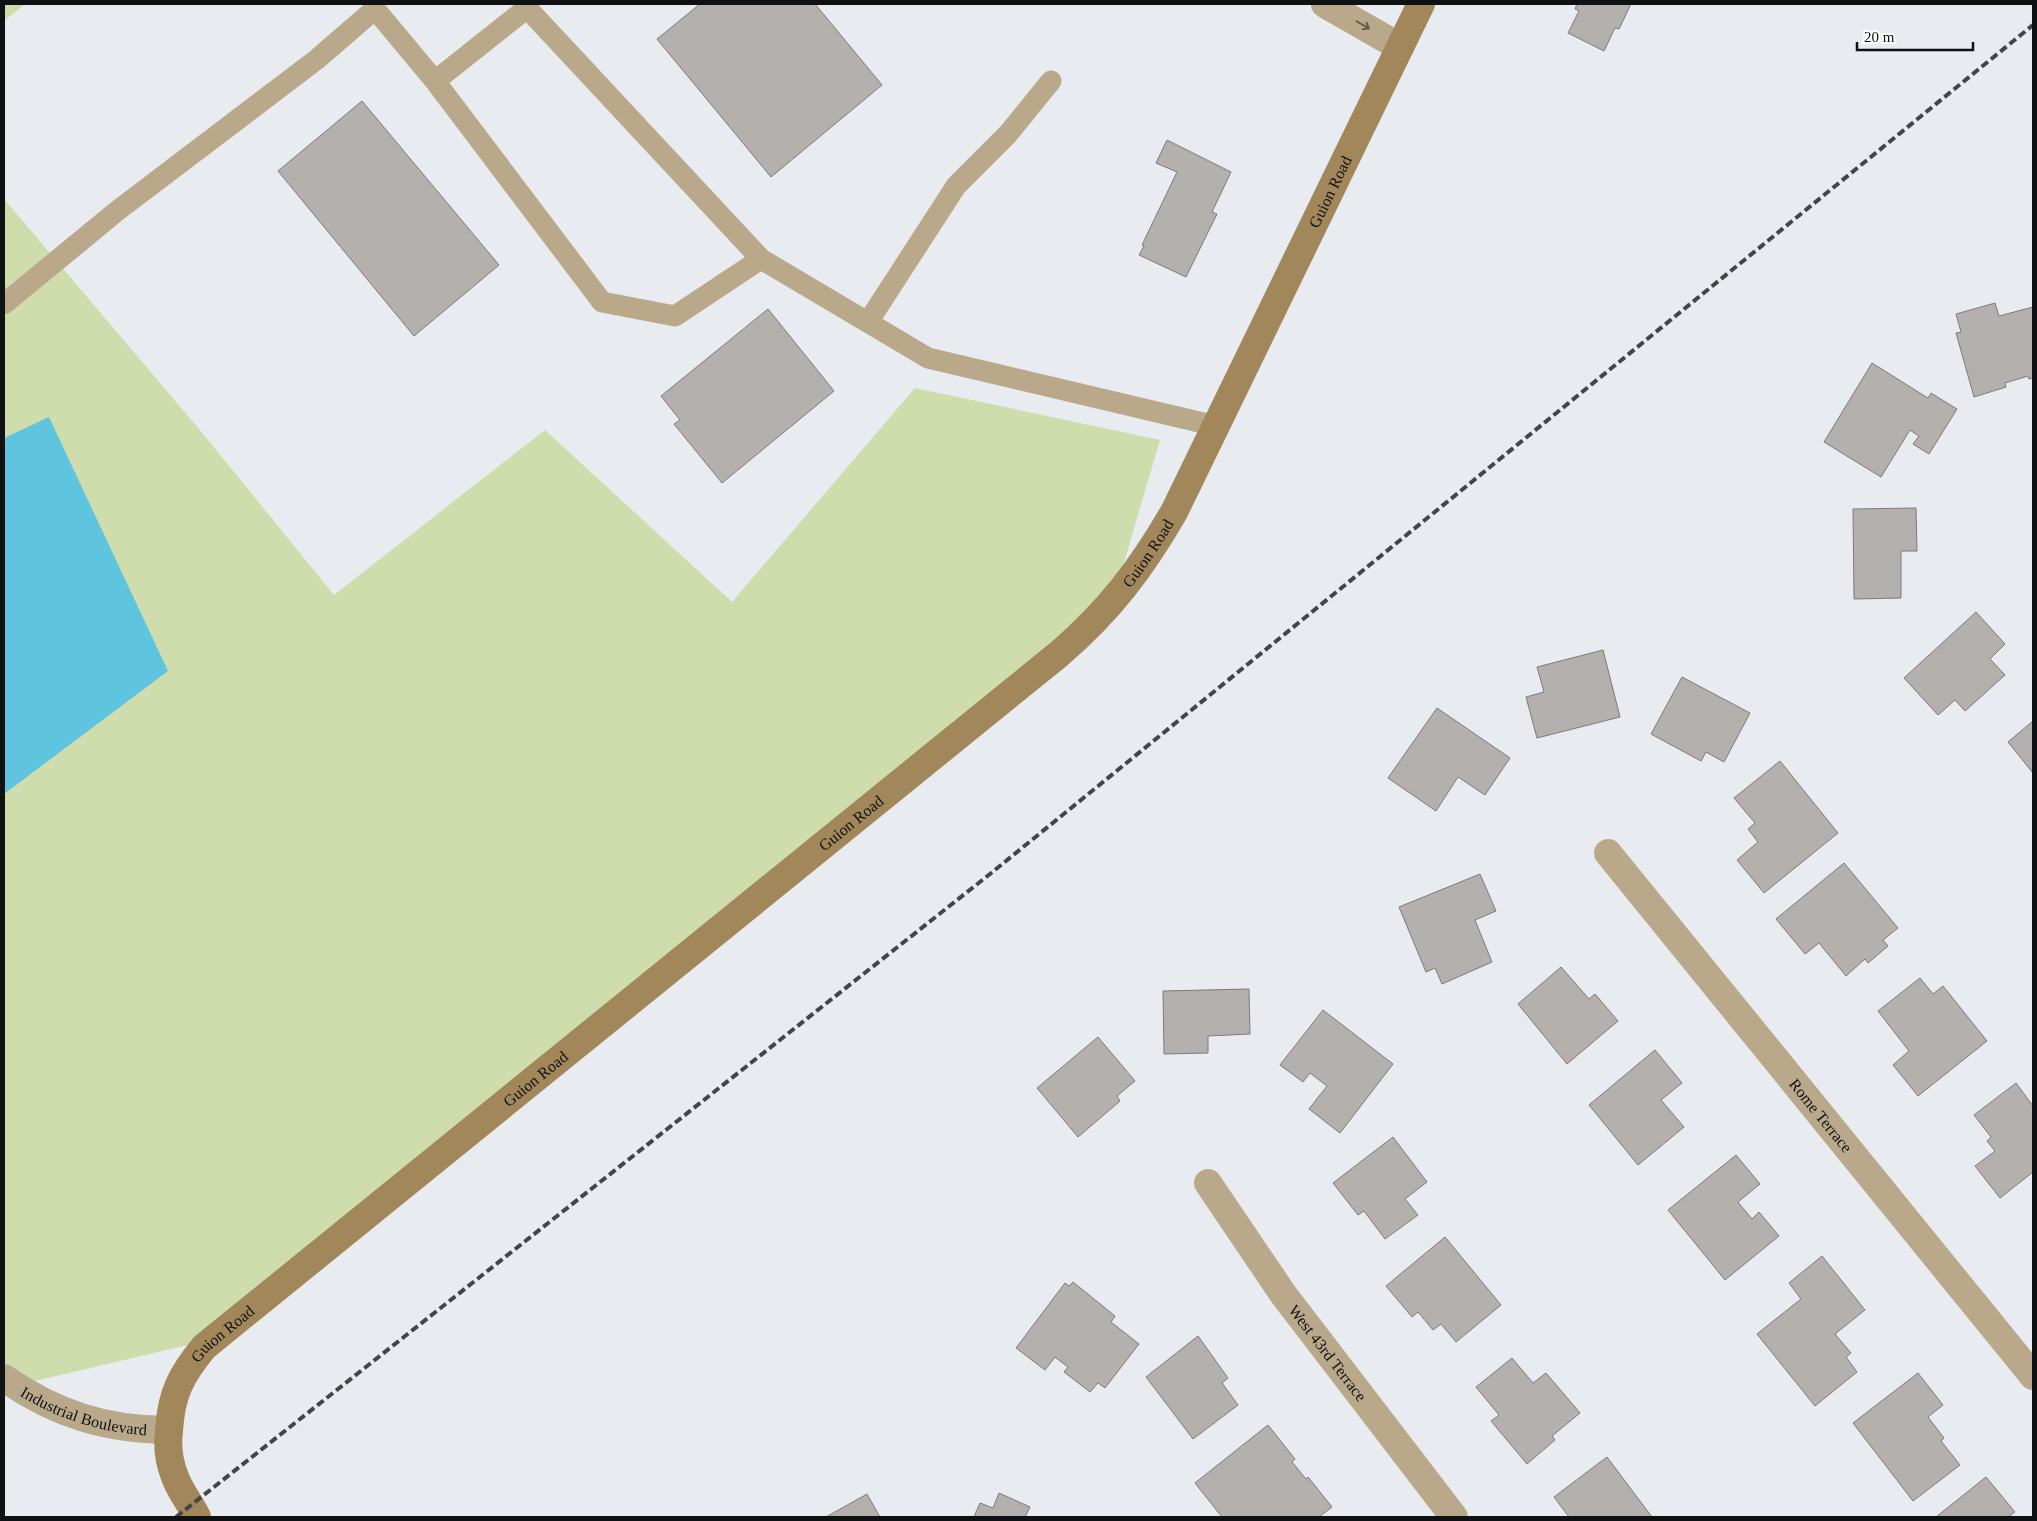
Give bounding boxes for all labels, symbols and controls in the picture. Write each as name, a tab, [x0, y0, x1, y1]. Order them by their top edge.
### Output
scale bar	[1857, 20, 1973, 52]
one-way arrow	[1355, 21, 1369, 31]
text: 20 m	[1864, 29, 1895, 45]
street label: Guion Road	[1306, 153, 1355, 231]
street label: Guion Road	[1119, 517, 1177, 590]
street label: Guion Road	[815, 792, 887, 854]
street label: Guion Road	[500, 1048, 571, 1110]
street label: Rome Terrace	[1786, 1075, 1856, 1156]
street label: Guion Road	[187, 1302, 257, 1365]
street label: West 43rd Terrace	[1285, 1302, 1370, 1404]
street label: Industrial Boulevard	[18, 1383, 148, 1438]

